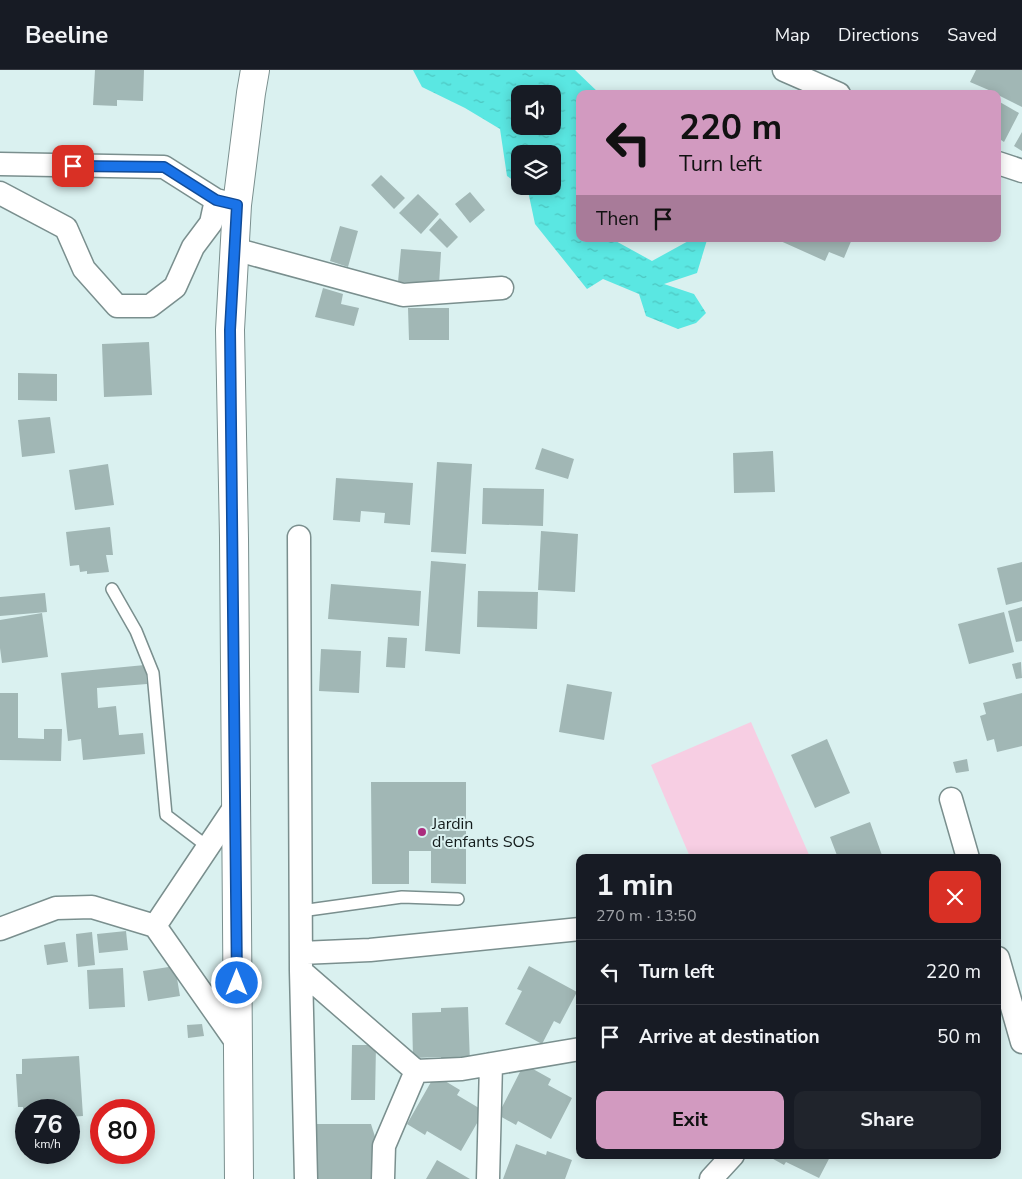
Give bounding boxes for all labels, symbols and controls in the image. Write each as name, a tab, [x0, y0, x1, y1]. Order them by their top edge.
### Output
text: Beeline	[25, 19, 108, 51]
text: Map	[775, 23, 810, 47]
text: Directions	[838, 23, 919, 47]
text: Saved	[947, 23, 997, 47]
map controls	[511, 85, 561, 195]
button: sound	[511, 85, 561, 135]
text: 220 m	[679, 104, 782, 151]
icon: left	[596, 110, 661, 175]
pin	[52, 145, 94, 187]
button: layers	[511, 145, 561, 195]
text: Turn left	[679, 149, 762, 179]
icon: arrive	[59, 152, 87, 180]
icon: arrive	[649, 205, 677, 233]
text: Then	[596, 206, 639, 232]
place label: Jardin d'enfants SOS	[431, 813, 535, 853]
marker: Jardin d'enfants SOS	[416, 826, 428, 838]
text: 1 min	[596, 865, 674, 906]
button: close	[929, 871, 981, 923]
text: 270 m · 13:50	[596, 905, 697, 927]
position arrow	[210, 956, 262, 1008]
icon: left	[596, 958, 624, 986]
text: Turn left	[639, 959, 714, 985]
text: 220 m	[926, 959, 981, 985]
icon: arrive	[596, 1023, 624, 1051]
text: Arrive at destination	[639, 1024, 820, 1050]
text: 50 m	[937, 1024, 981, 1050]
button: Exit	[596, 1091, 784, 1149]
button: Share	[794, 1091, 981, 1149]
speed limit sign: 80	[90, 1099, 155, 1164]
text: 76	[32, 1108, 63, 1142]
text: km/h	[34, 1136, 61, 1152]

